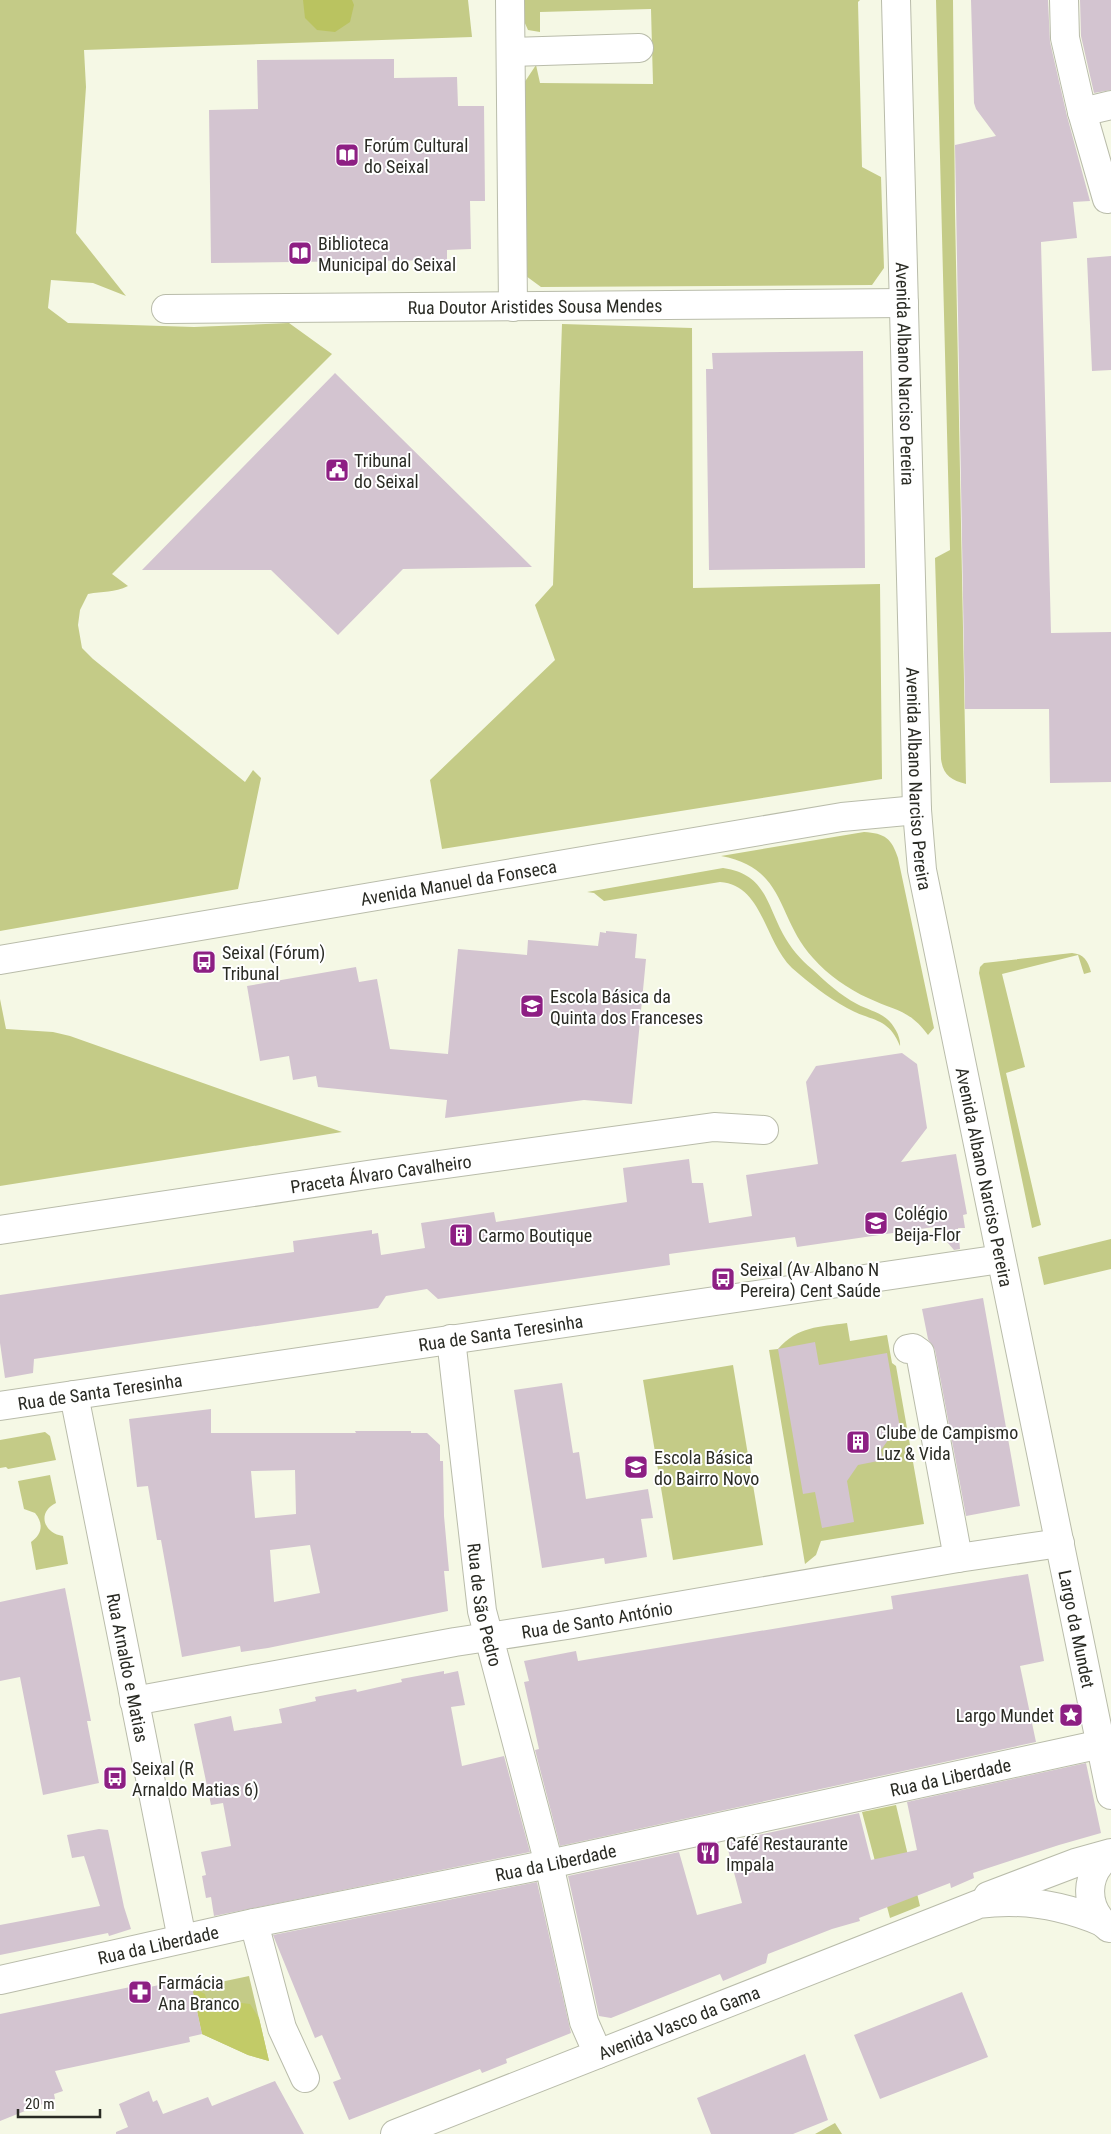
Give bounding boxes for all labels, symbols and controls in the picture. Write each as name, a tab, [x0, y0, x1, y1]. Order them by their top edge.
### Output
place label: Forúm Cultural do Seixal	[364, 135, 468, 177]
library icon: Forúm Cultural do Seixal	[334, 142, 360, 168]
place label: Biblioteca Municipal do Seixal	[318, 233, 456, 275]
library icon: Biblioteca Municipal do Seixal	[287, 240, 313, 266]
street label: Avenida Albano Narciso Pereira	[892, 262, 919, 486]
street label: Rua Doutor Aristides Sousa Mendes	[408, 294, 662, 318]
place label: Tribunal do Seixal	[354, 450, 419, 492]
public building icon: Tribunal do Seixal	[324, 457, 350, 483]
street label: Avenida Albano Narciso Pereira	[903, 667, 936, 892]
street label: Avenida Manuel da Fonseca	[359, 855, 558, 909]
place label: Seixal (Fórum) Tribunal	[222, 942, 325, 984]
bus stop icon: Seixal (Fórum) Tribunal	[191, 949, 217, 975]
place label: Escola Básica da Quinta dos Franceses	[550, 986, 703, 1028]
school or university icon: Escola Básica da Quinta dos Franceses	[519, 993, 545, 1019]
street label: Avenida Albano Narciso Pereira	[952, 1066, 1017, 1289]
street label: Praceta Álvaro Cavalheiro	[289, 1150, 473, 1197]
place label: Colégio Beija-Flor	[894, 1203, 961, 1245]
school or university icon: Colégio Beija-Flor	[863, 1210, 889, 1236]
building icon: Carmo Boutique	[448, 1222, 474, 1248]
place label: Carmo Boutique	[478, 1225, 592, 1246]
place label: Seixal (Av Albano N Pereira) Cent Saúde	[740, 1259, 881, 1302]
bus stop icon: Seixal (Av Albano N Pereira) Cent Saúde	[710, 1266, 736, 1292]
street label: Rua de Santa Teresinha	[417, 1310, 584, 1355]
street label: Rua de Santa Teresinha	[16, 1369, 184, 1414]
place label: Clube de Campismo Luz & Vida	[876, 1422, 1018, 1464]
building icon: Clube de Campismo Luz & Vida	[845, 1429, 871, 1455]
place label: Escola Básica do Bairro Novo	[654, 1447, 759, 1489]
school or university icon: Escola Básica do Bairro Novo	[623, 1454, 649, 1480]
street label: Rua de São Pedro	[464, 1542, 507, 1669]
street label: Largo da Mundet	[1055, 1568, 1099, 1690]
street label: Rua Arnaldo e Matias	[103, 1591, 153, 1744]
street label: Rua de Santo António	[520, 1597, 674, 1642]
place icon: Largo Mundet	[1058, 1702, 1084, 1728]
place label: Largo Mundet	[956, 1705, 1054, 1726]
street label: Rua da Liberdade	[888, 1754, 1013, 1800]
place label: Seixal (R Arnaldo Matias 6)	[132, 1758, 259, 1801]
bus stop icon: Seixal (R Arnaldo Matias 6)	[102, 1765, 128, 1791]
place label: Café Restaurante Impala	[726, 1833, 848, 1875]
street label: Rua da Liberdade	[493, 1839, 618, 1885]
restaurant icon: Café Restaurante Impala	[695, 1840, 721, 1866]
street label: Rua da Liberdade	[96, 1921, 220, 1968]
place label: Farmácia Ana Branco	[158, 1972, 240, 2014]
pharmacy icon: Farmácia Ana Branco	[127, 1979, 153, 2005]
street label: Avenida Vasco da Gama	[595, 1981, 763, 2063]
scale bar	[18, 2086, 100, 2118]
text: 20 m	[25, 2095, 55, 2113]

